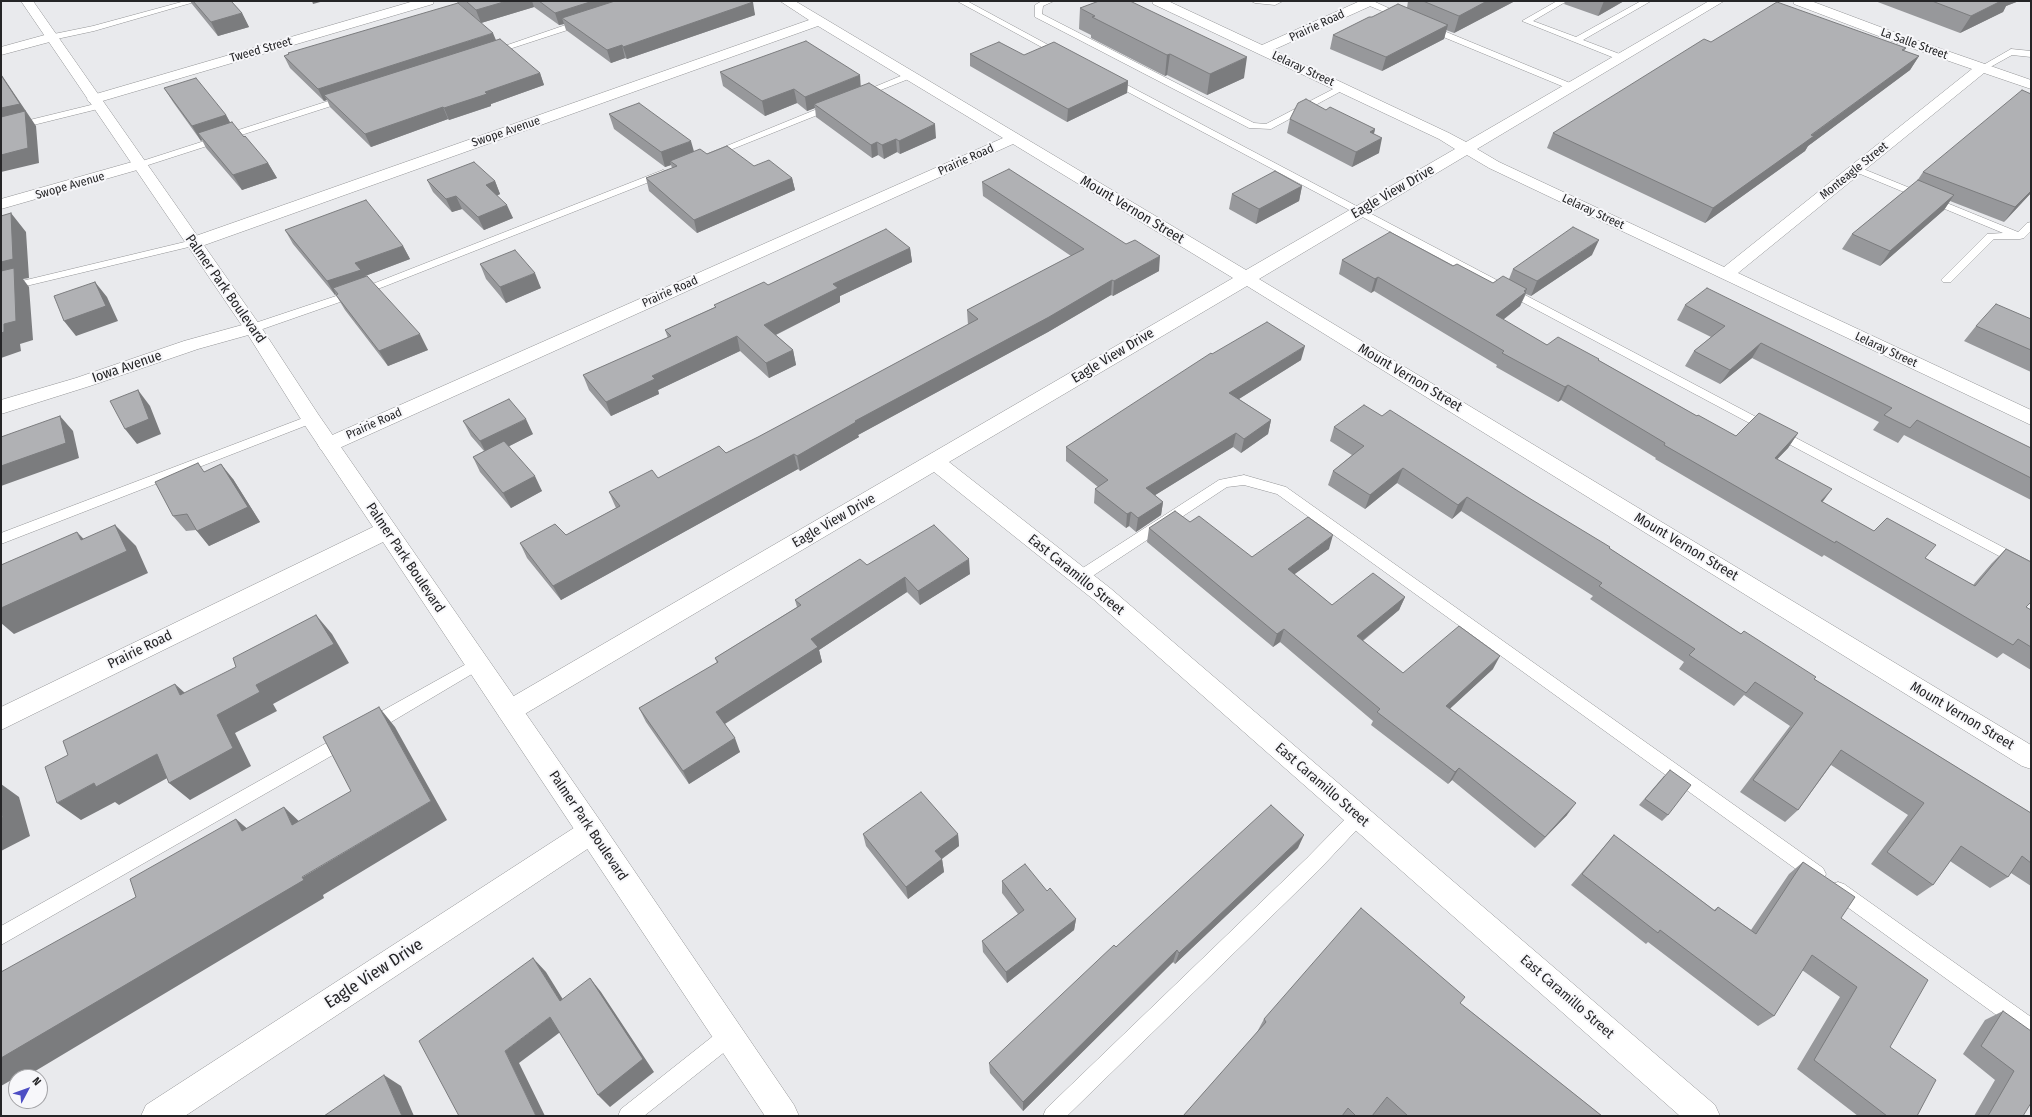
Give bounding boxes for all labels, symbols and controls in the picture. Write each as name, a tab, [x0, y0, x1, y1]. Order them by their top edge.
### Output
street label: Prairie Road	[1287, 7, 1347, 45]
street label: La Salle Street	[1879, 25, 1949, 63]
street label: Tweed Street	[228, 34, 294, 66]
street label: Lelaray Street	[1270, 48, 1336, 90]
street label: Swope Avenue	[470, 114, 542, 150]
street label: Monteagle Street	[1817, 139, 1891, 203]
street label: Prairie Road	[936, 141, 996, 179]
street label: Eagle View Drive	[1348, 161, 1438, 223]
street label: Swope Avenue	[34, 169, 106, 203]
street label: Mount Vernon Street	[1077, 172, 1187, 248]
street label: Lelaray Street	[1560, 191, 1626, 233]
street label: Palmer Park Boulevard	[181, 231, 269, 347]
street label: Prairie Road	[640, 273, 700, 311]
street label: Eagle View Drive	[1069, 325, 1157, 387]
street label: Lelaray Street	[1853, 329, 1919, 371]
street label: Mount Vernon Street	[1355, 340, 1465, 416]
street label: Iowa Avenue	[90, 347, 164, 387]
street label: Prairie Road	[344, 405, 404, 443]
street label: Eagle View Drive	[789, 490, 879, 552]
street label: Palmer Park Boulevard	[362, 500, 448, 616]
street label: Mount Vernon Street	[1631, 509, 1741, 585]
street label: East Caramillo Street	[1025, 531, 1127, 619]
street label: Prairie Road	[105, 627, 175, 673]
street label: Mount Vernon Street	[1907, 678, 2017, 754]
street label: East Caramillo Street	[1272, 740, 1372, 830]
street label: Palmer Park Boulevard	[545, 768, 631, 884]
street label: Eagle View Drive	[321, 935, 427, 1013]
street label: East Caramillo Street	[1517, 952, 1617, 1042]
north arrow	[8, 1069, 48, 1109]
text: N	[30, 1075, 44, 1088]

